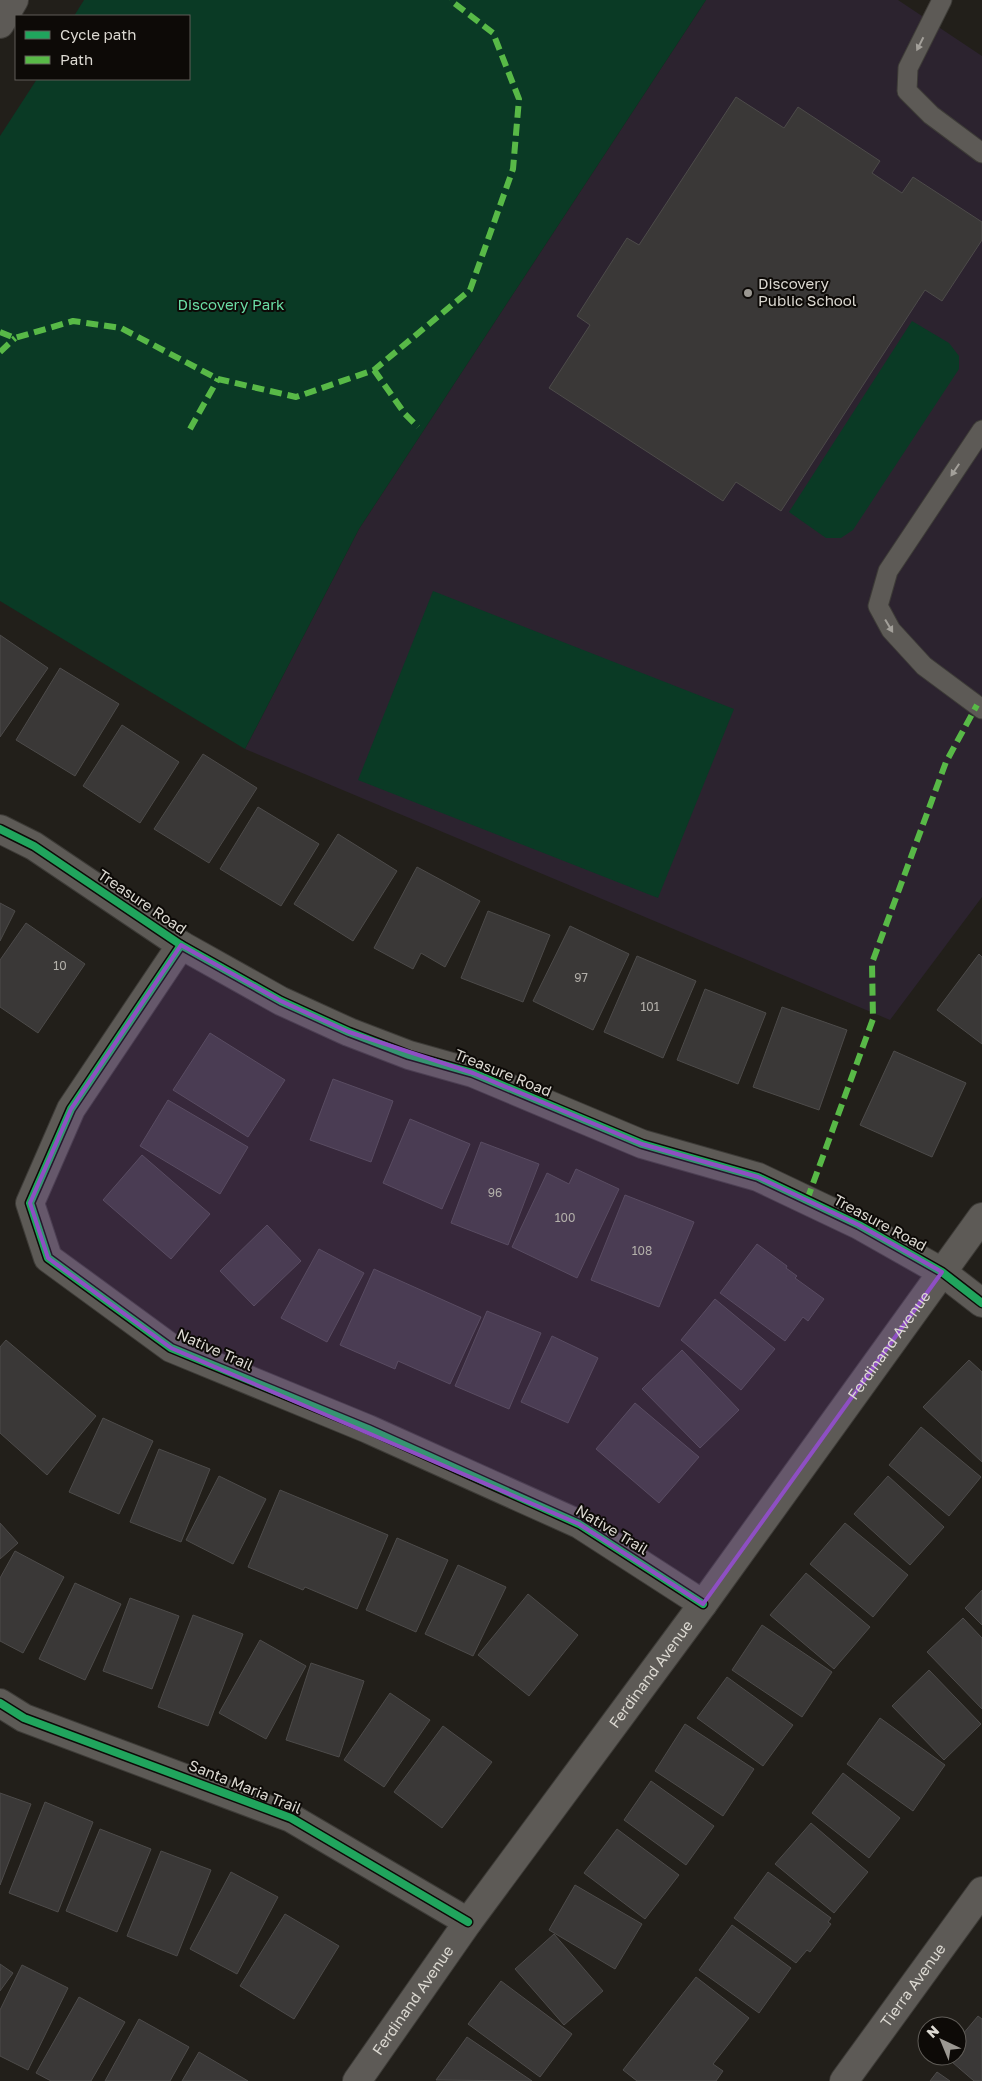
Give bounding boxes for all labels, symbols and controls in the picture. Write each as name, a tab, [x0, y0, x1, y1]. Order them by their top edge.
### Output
legend	[15, 15, 190, 80]
text: Cycle path	[60, 25, 136, 43]
one-way arrow	[916, 36, 924, 51]
text: Path	[60, 50, 93, 68]
place label: Discovery Public School	[758, 274, 857, 309]
marker: Discovery Public School	[742, 287, 754, 299]
park label: Discovery Park	[177, 295, 285, 313]
one-way arrow	[950, 463, 960, 477]
one-way arrow	[885, 619, 894, 632]
street label: Treasure Road	[95, 865, 190, 937]
house number: 10	[53, 958, 67, 973]
house number: 97	[574, 970, 588, 985]
house number: 101	[640, 999, 660, 1014]
street label: Treasure Road	[452, 1044, 554, 1100]
house number: 96	[488, 1185, 502, 1200]
street label: Treasure Road	[831, 1190, 930, 1254]
house number: 100	[555, 1210, 575, 1225]
house number: 108	[632, 1243, 652, 1258]
street label: Ferdinand Avenue	[843, 1287, 934, 1403]
street label: Native Trail	[175, 1324, 256, 1374]
street label: Native Trail	[573, 1501, 652, 1558]
street label: Ferdinand Avenue	[605, 1616, 696, 1731]
street label: Santa Maria Trail	[186, 1755, 304, 1817]
street label: Tierra Avenue	[876, 1939, 949, 2030]
street label: Ferdinand Avenue	[368, 1942, 457, 2058]
north arrow	[917, 2016, 967, 2066]
text: N	[923, 2021, 942, 2041]

